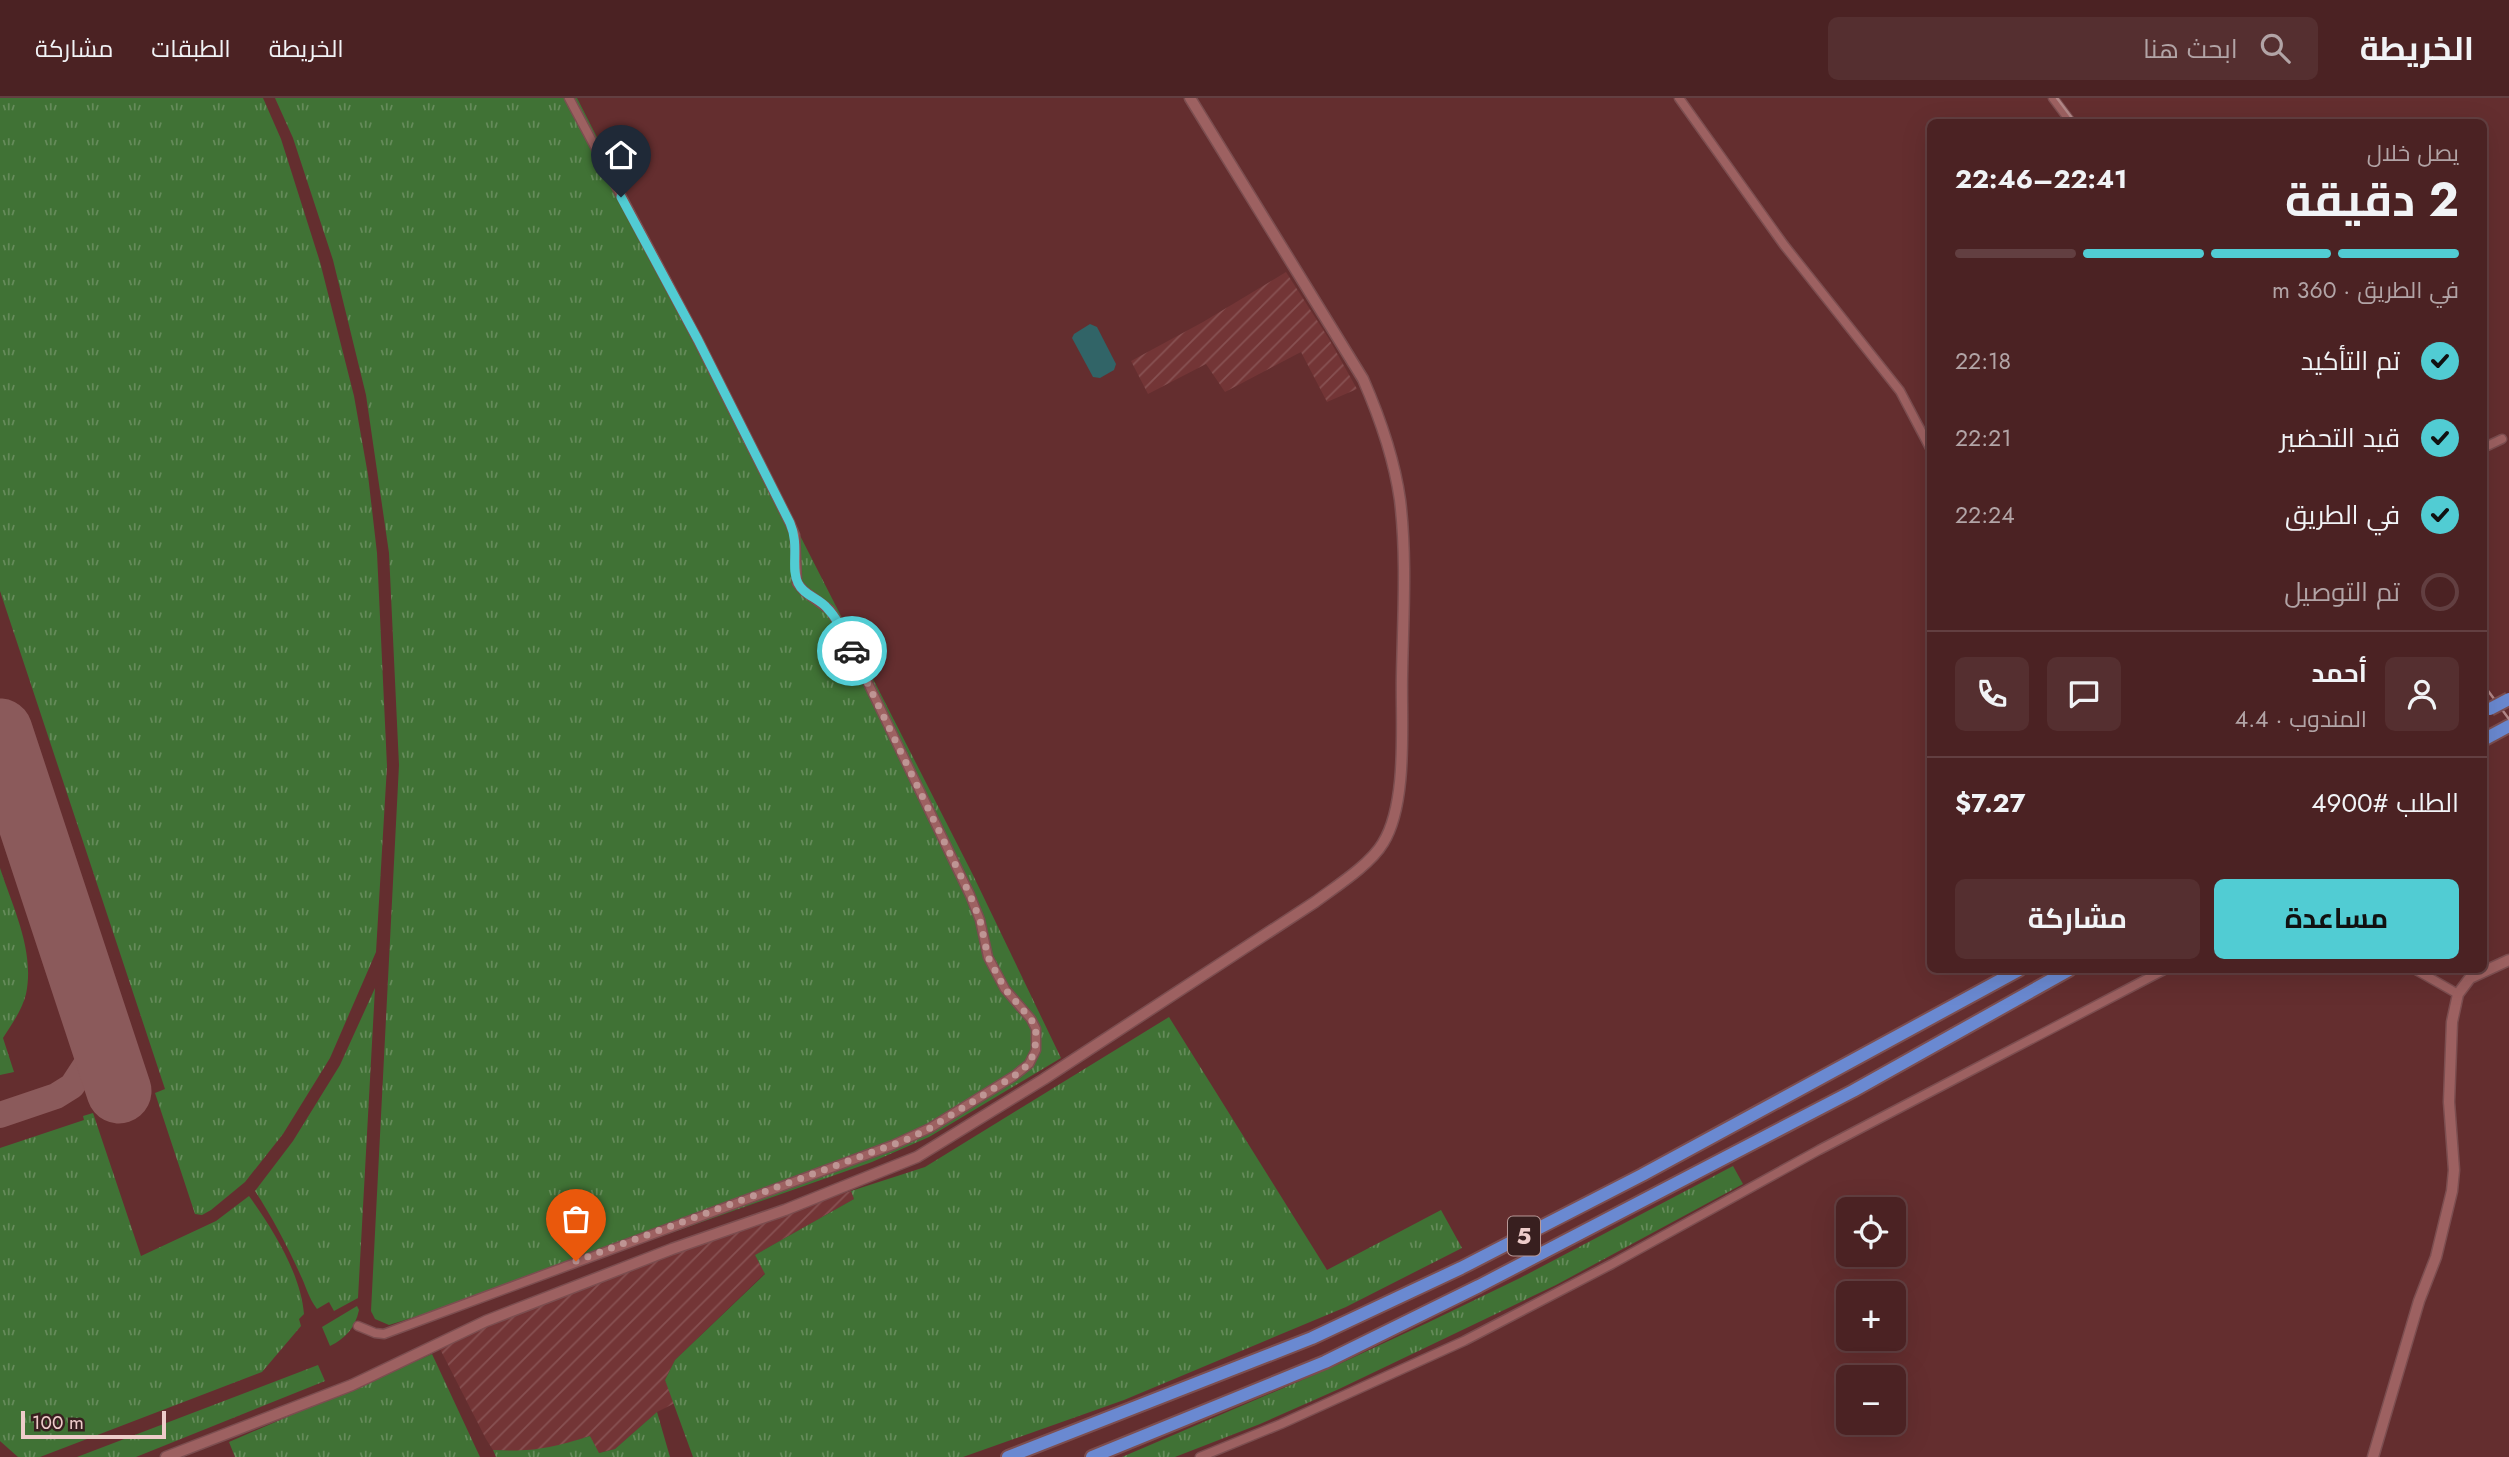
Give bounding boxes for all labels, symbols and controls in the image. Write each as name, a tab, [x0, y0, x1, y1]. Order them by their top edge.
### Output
search box	[1828, 17, 2318, 80]
text: الخريطة	[2360, 25, 2474, 72]
icon: search	[2256, 29, 2294, 67]
text: ابحث هنا	[2143, 30, 2238, 68]
text: مشاركة	[35, 31, 113, 66]
text: الطبقات	[151, 31, 231, 66]
text: الخريطة	[269, 31, 344, 66]
pin	[591, 125, 651, 197]
icon: home	[602, 136, 640, 174]
text: يصل خلال	[2367, 136, 2459, 170]
text: 22:41–22:46	[1955, 160, 2127, 198]
text: 2 دقيقة	[2285, 167, 2459, 233]
text: في الطريق · 360 m	[2272, 273, 2459, 307]
text: تم التأكيد	[2301, 342, 2400, 380]
icon: check	[2421, 342, 2459, 380]
text: 22:18	[1955, 344, 2011, 378]
text: قيد التحضير	[2280, 419, 2400, 457]
icon: check	[2421, 419, 2459, 457]
text: 22:21	[1955, 421, 2012, 455]
text: في الطريق	[2285, 496, 2400, 534]
icon: check	[2421, 496, 2459, 534]
text: 22:24	[1955, 498, 2015, 532]
text: تم التوصيل	[2284, 573, 2400, 611]
courier	[817, 616, 887, 686]
icon: car	[833, 632, 871, 670]
text: أحمد	[2311, 654, 2367, 692]
button: phone	[1955, 657, 2029, 731]
button: chat	[2047, 657, 2121, 731]
button: person	[2385, 657, 2459, 731]
text: المندوب · 4.4	[2235, 702, 2367, 736]
text: $7.27	[1955, 784, 2025, 822]
text: الطلب #4900	[2311, 784, 2459, 822]
button: مشاركة	[1955, 879, 2200, 959]
button: مساعدة	[2214, 879, 2459, 959]
pin	[546, 1189, 606, 1261]
map controls	[1836, 1197, 1906, 1435]
button: locate	[1836, 1197, 1906, 1267]
icon: bag	[557, 1200, 595, 1238]
road number: 5	[1508, 1217, 1540, 1256]
button: +	[1836, 1281, 1906, 1351]
button: −	[1836, 1365, 1906, 1435]
scale bar	[21, 1408, 166, 1440]
text: 100 m	[32, 1409, 84, 1436]

